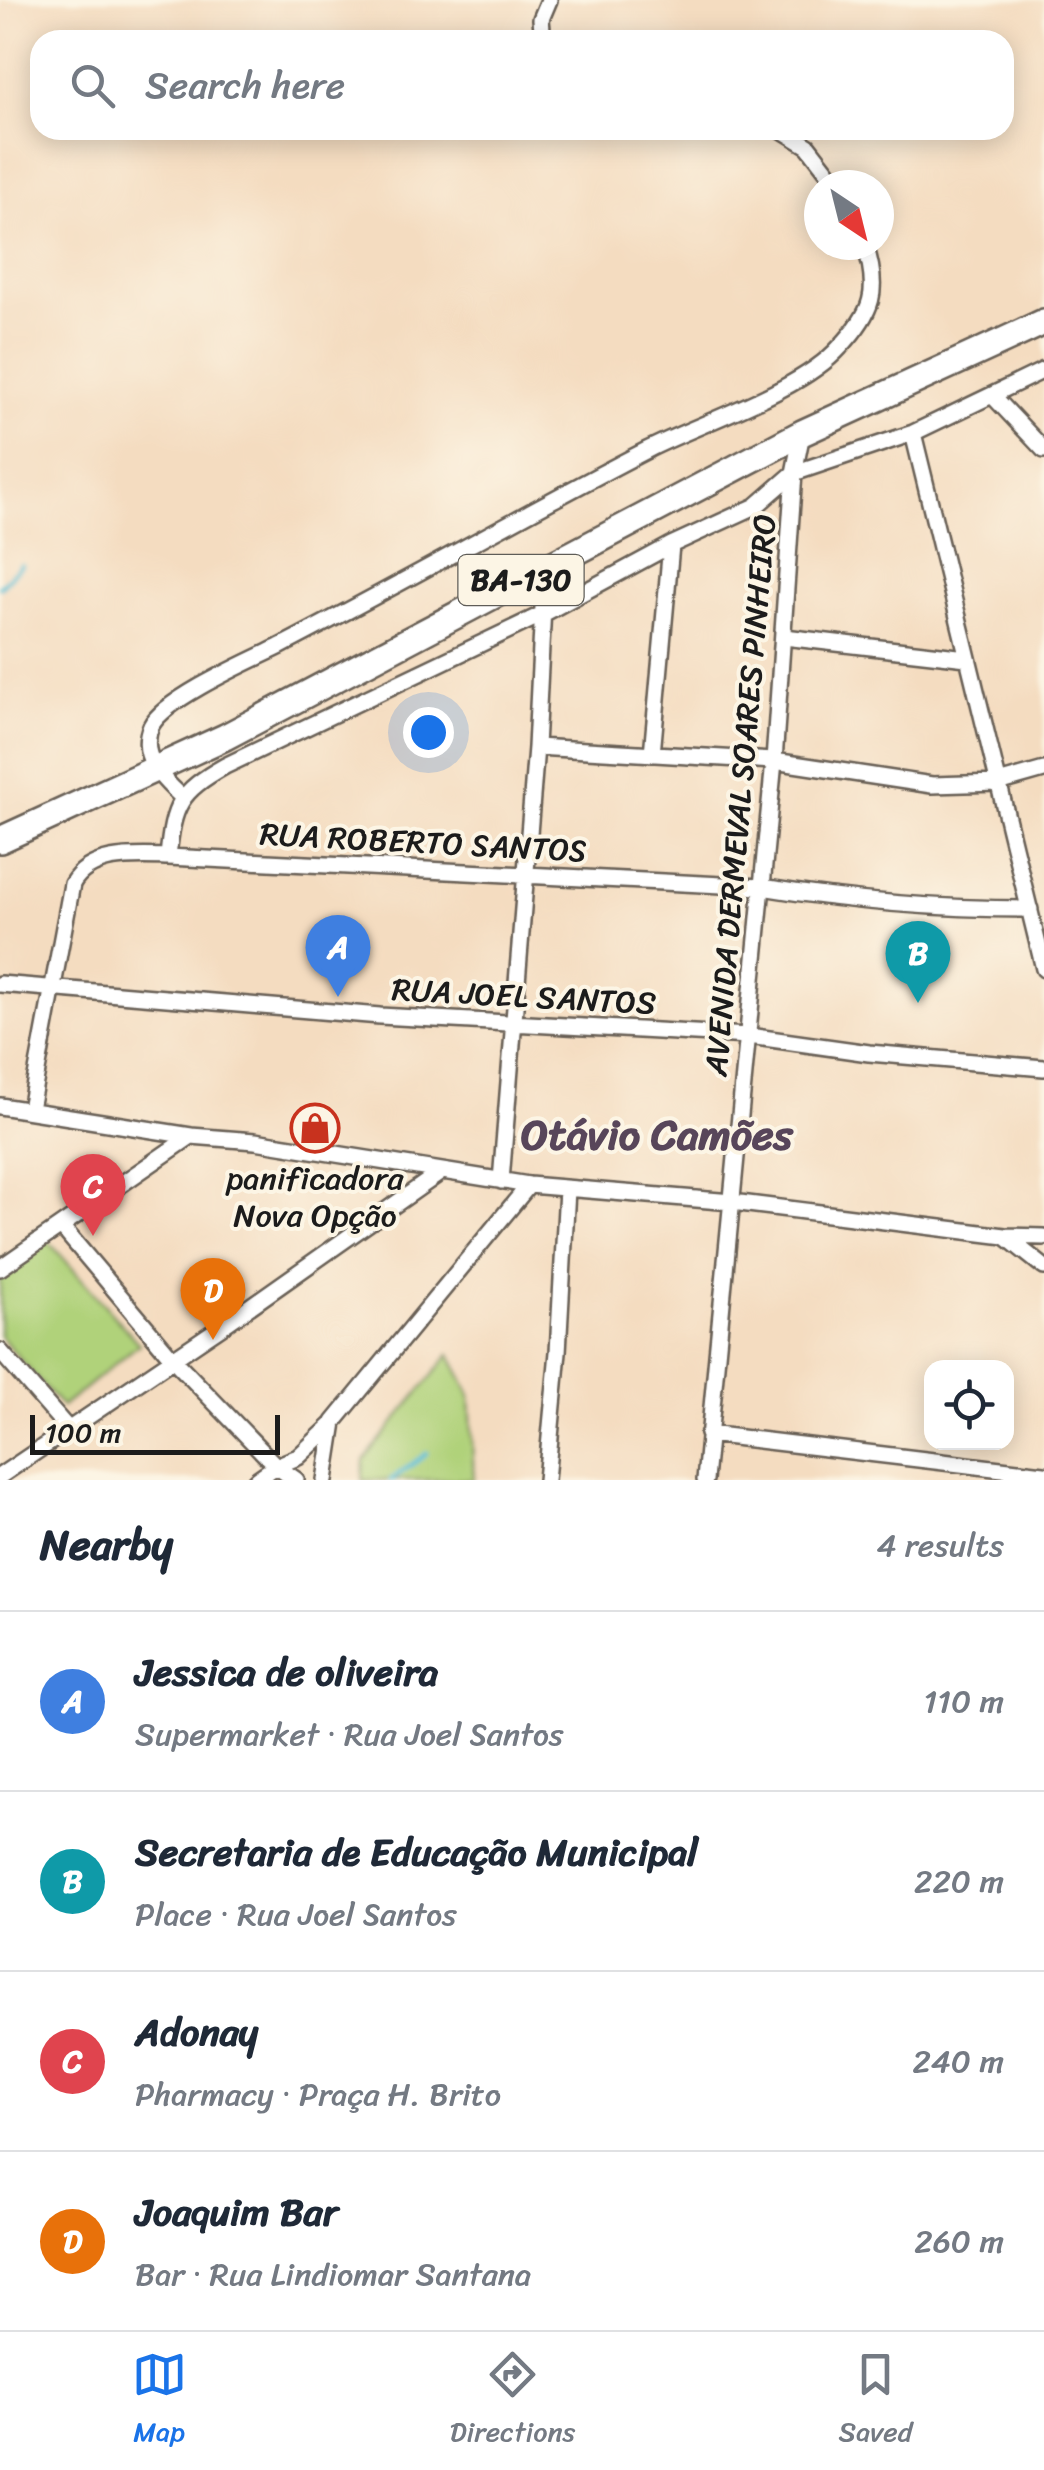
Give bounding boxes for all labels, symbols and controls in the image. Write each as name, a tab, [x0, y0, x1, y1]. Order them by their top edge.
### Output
search box	[30, 30, 1014, 140]
text: Search here	[145, 52, 345, 119]
icon: search	[65, 58, 120, 113]
north arrow	[804, 170, 894, 260]
street label: AVENIDA DERMEVAL SOARES PINHEIRO	[687, 511, 793, 1080]
road number: BA-130	[458, 555, 584, 605]
your location	[403, 707, 454, 758]
street label: RUA ROBERTO SANTOS	[258, 805, 588, 880]
pin: A	[306, 914, 370, 997]
pin: B	[886, 920, 950, 1003]
street label: RUA JOEL SANTOS	[390, 961, 658, 1032]
district label: Otávio Camões	[521, 1098, 795, 1172]
shop icon: panificadora Nova Opção	[289, 1102, 341, 1154]
place label: panificadora Nova Opção	[224, 1150, 404, 1244]
pin: C	[61, 1154, 126, 1236]
pin: D	[180, 1258, 246, 1340]
map controls	[924, 1360, 1014, 1450]
button: locate	[924, 1360, 1014, 1450]
text: 100 m	[45, 1408, 121, 1457]
scale bar	[30, 1410, 280, 1454]
text: Nearby	[40, 1508, 173, 1582]
text: 4 results	[876, 1517, 1004, 1574]
text: Jessica de oliveira	[135, 1639, 438, 1706]
text: A	[62, 1673, 83, 1730]
text: 110 m	[923, 1673, 1004, 1730]
text: Supermarket · Rua Joel Santos	[135, 1706, 564, 1763]
text: Secretaria de Educação Municipal	[135, 1819, 698, 1886]
text: B	[62, 1853, 83, 1910]
text: 220 m	[914, 1853, 1004, 1910]
text: Place · Rua Joel Santos	[135, 1886, 457, 1943]
text: Adonay	[135, 1999, 258, 2066]
text: C	[63, 2033, 82, 2090]
text: 240 m	[912, 2033, 1004, 2090]
text: Pharmacy · Praça H. Brito	[135, 2066, 501, 2123]
text: Joaquim Bar	[135, 2179, 338, 2246]
text: D	[63, 2213, 82, 2270]
text: 260 m	[914, 2213, 1004, 2270]
text: Bar · Rua Lindiomar Santana	[135, 2246, 531, 2303]
tab: Map	[132, 2347, 187, 2456]
tab: Directions	[450, 2347, 575, 2456]
tab: Saved	[839, 2347, 912, 2456]

